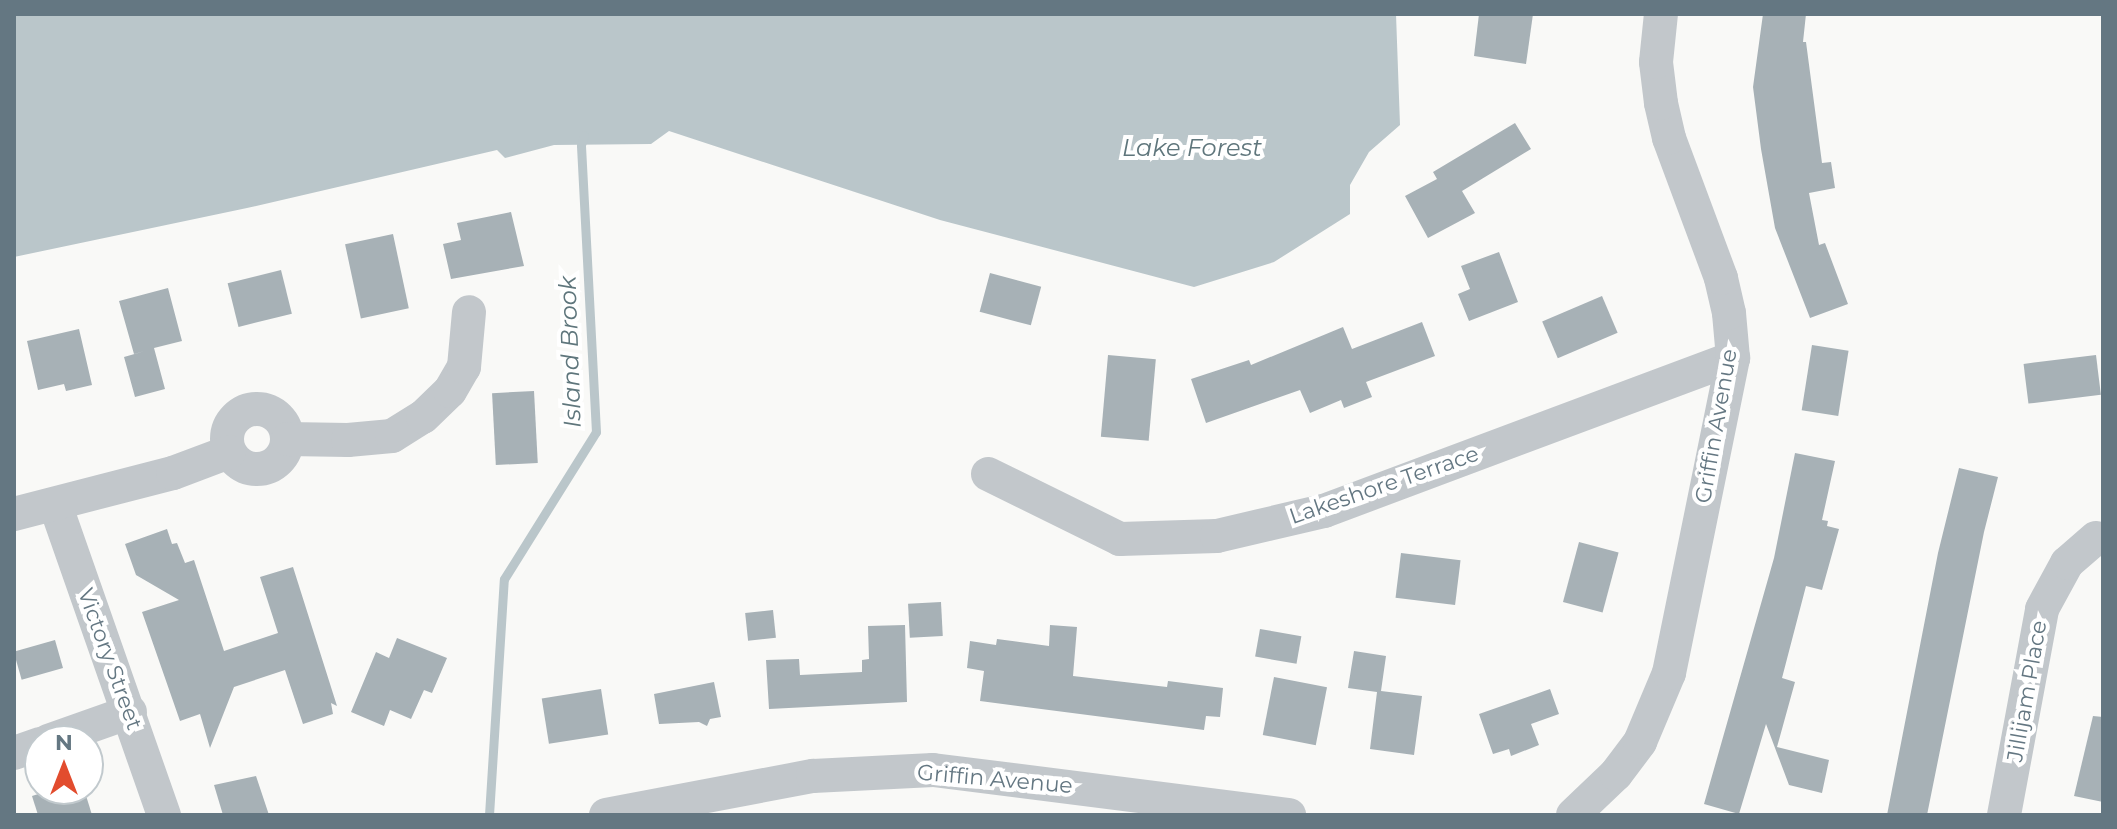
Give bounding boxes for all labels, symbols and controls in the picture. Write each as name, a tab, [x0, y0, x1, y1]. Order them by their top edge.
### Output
water label: Lake Forest	[1122, 134, 1262, 162]
water label: Island Brook	[553, 275, 587, 429]
street label: Griffin Avenue	[1689, 347, 1743, 505]
street label: Lakeshore Terrace	[1286, 440, 1482, 530]
street label: Victory Street	[72, 585, 148, 733]
street label: Jillijam Place	[2002, 618, 2052, 764]
north arrow	[24, 725, 104, 805]
text: N	[55, 729, 73, 756]
street label: Griffin Avenue	[916, 759, 1074, 799]

